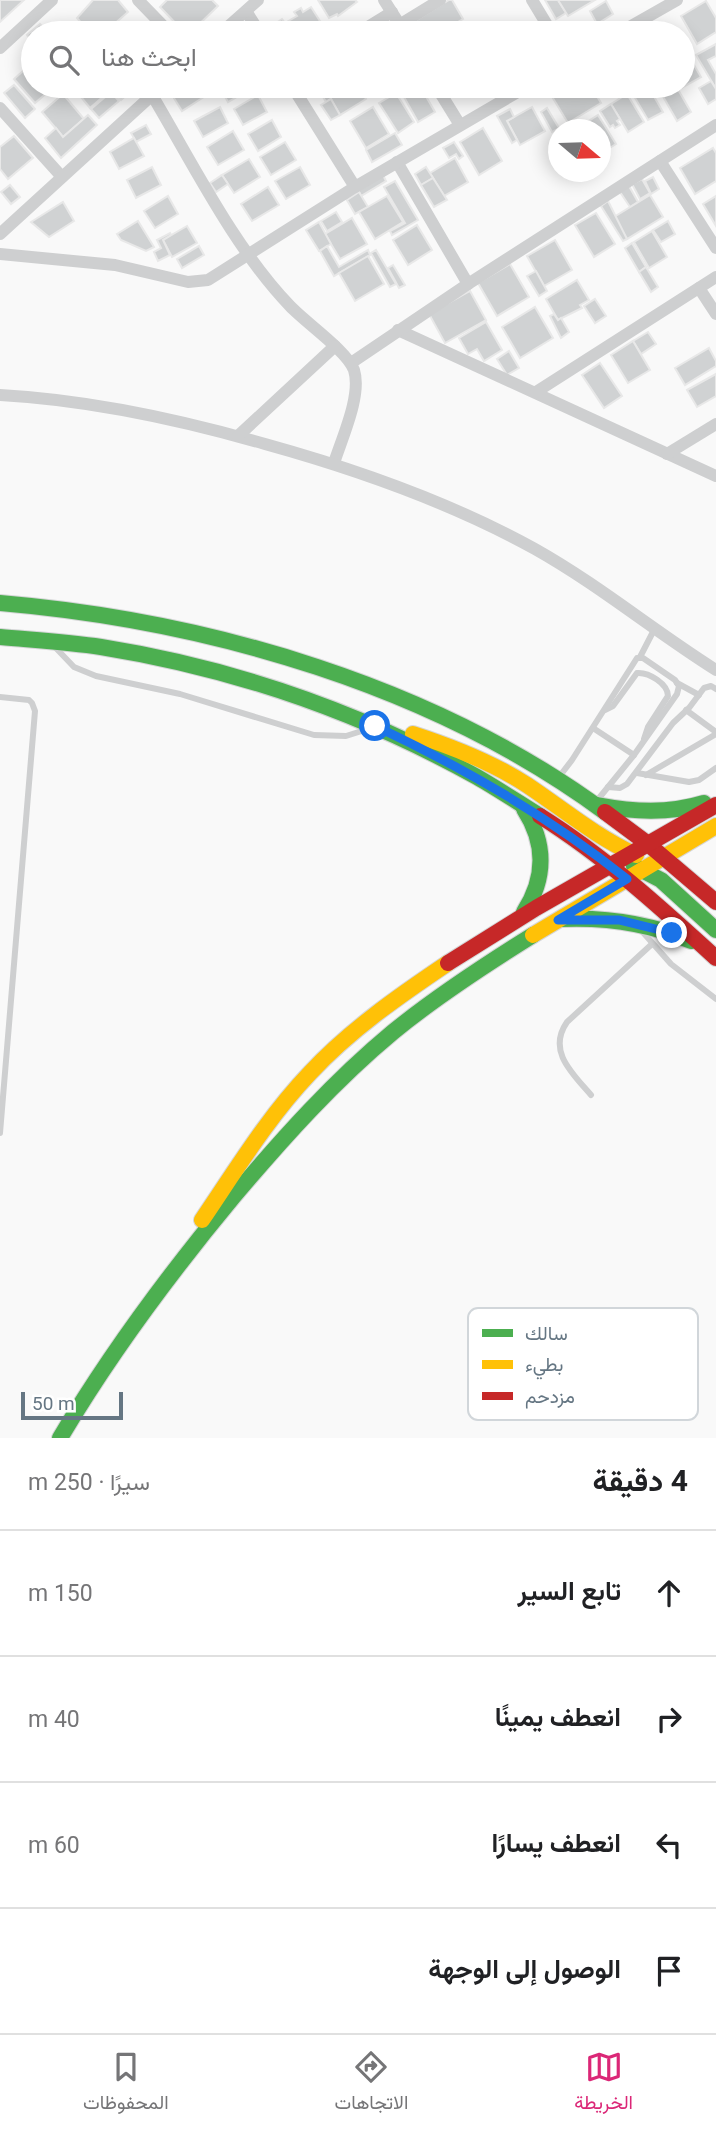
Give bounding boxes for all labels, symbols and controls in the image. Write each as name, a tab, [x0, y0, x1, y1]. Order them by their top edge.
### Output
search box	[21, 21, 695, 98]
icon: search	[45, 41, 83, 79]
text: ابحث هنا	[101, 42, 197, 72]
north arrow	[548, 119, 611, 182]
route start	[359, 710, 390, 741]
route end	[656, 917, 687, 948]
legend	[468, 1308, 698, 1420]
text: سالك	[525, 1322, 568, 1345]
text: بطيء	[525, 1353, 563, 1380]
text: مزدحم	[525, 1385, 575, 1409]
scale bar	[21, 1389, 122, 1421]
text: 50 m	[32, 1392, 75, 1415]
text: 4 دقيقة	[593, 1463, 688, 1498]
text: سيرًا · 250 m	[28, 1469, 150, 1496]
icon: ahead	[650, 1574, 688, 1612]
text: تابع السير	[518, 1576, 621, 1606]
text: 150 m	[28, 1580, 93, 1607]
icon: right	[650, 1700, 688, 1738]
text: انعطف يمينًا	[495, 1702, 621, 1732]
text: 40 m	[28, 1706, 80, 1733]
icon: left	[650, 1826, 688, 1864]
text: انعطف يسارًا	[491, 1828, 621, 1858]
text: 60 m	[28, 1832, 80, 1859]
icon: arrive	[650, 1952, 688, 1990]
text: الوصول إلى الوجهة	[428, 1954, 621, 1984]
tab: المحفوظات	[83, 2048, 169, 2119]
tab: الاتجاهات	[335, 2048, 408, 2119]
tab: الخريطة	[574, 2048, 633, 2119]

